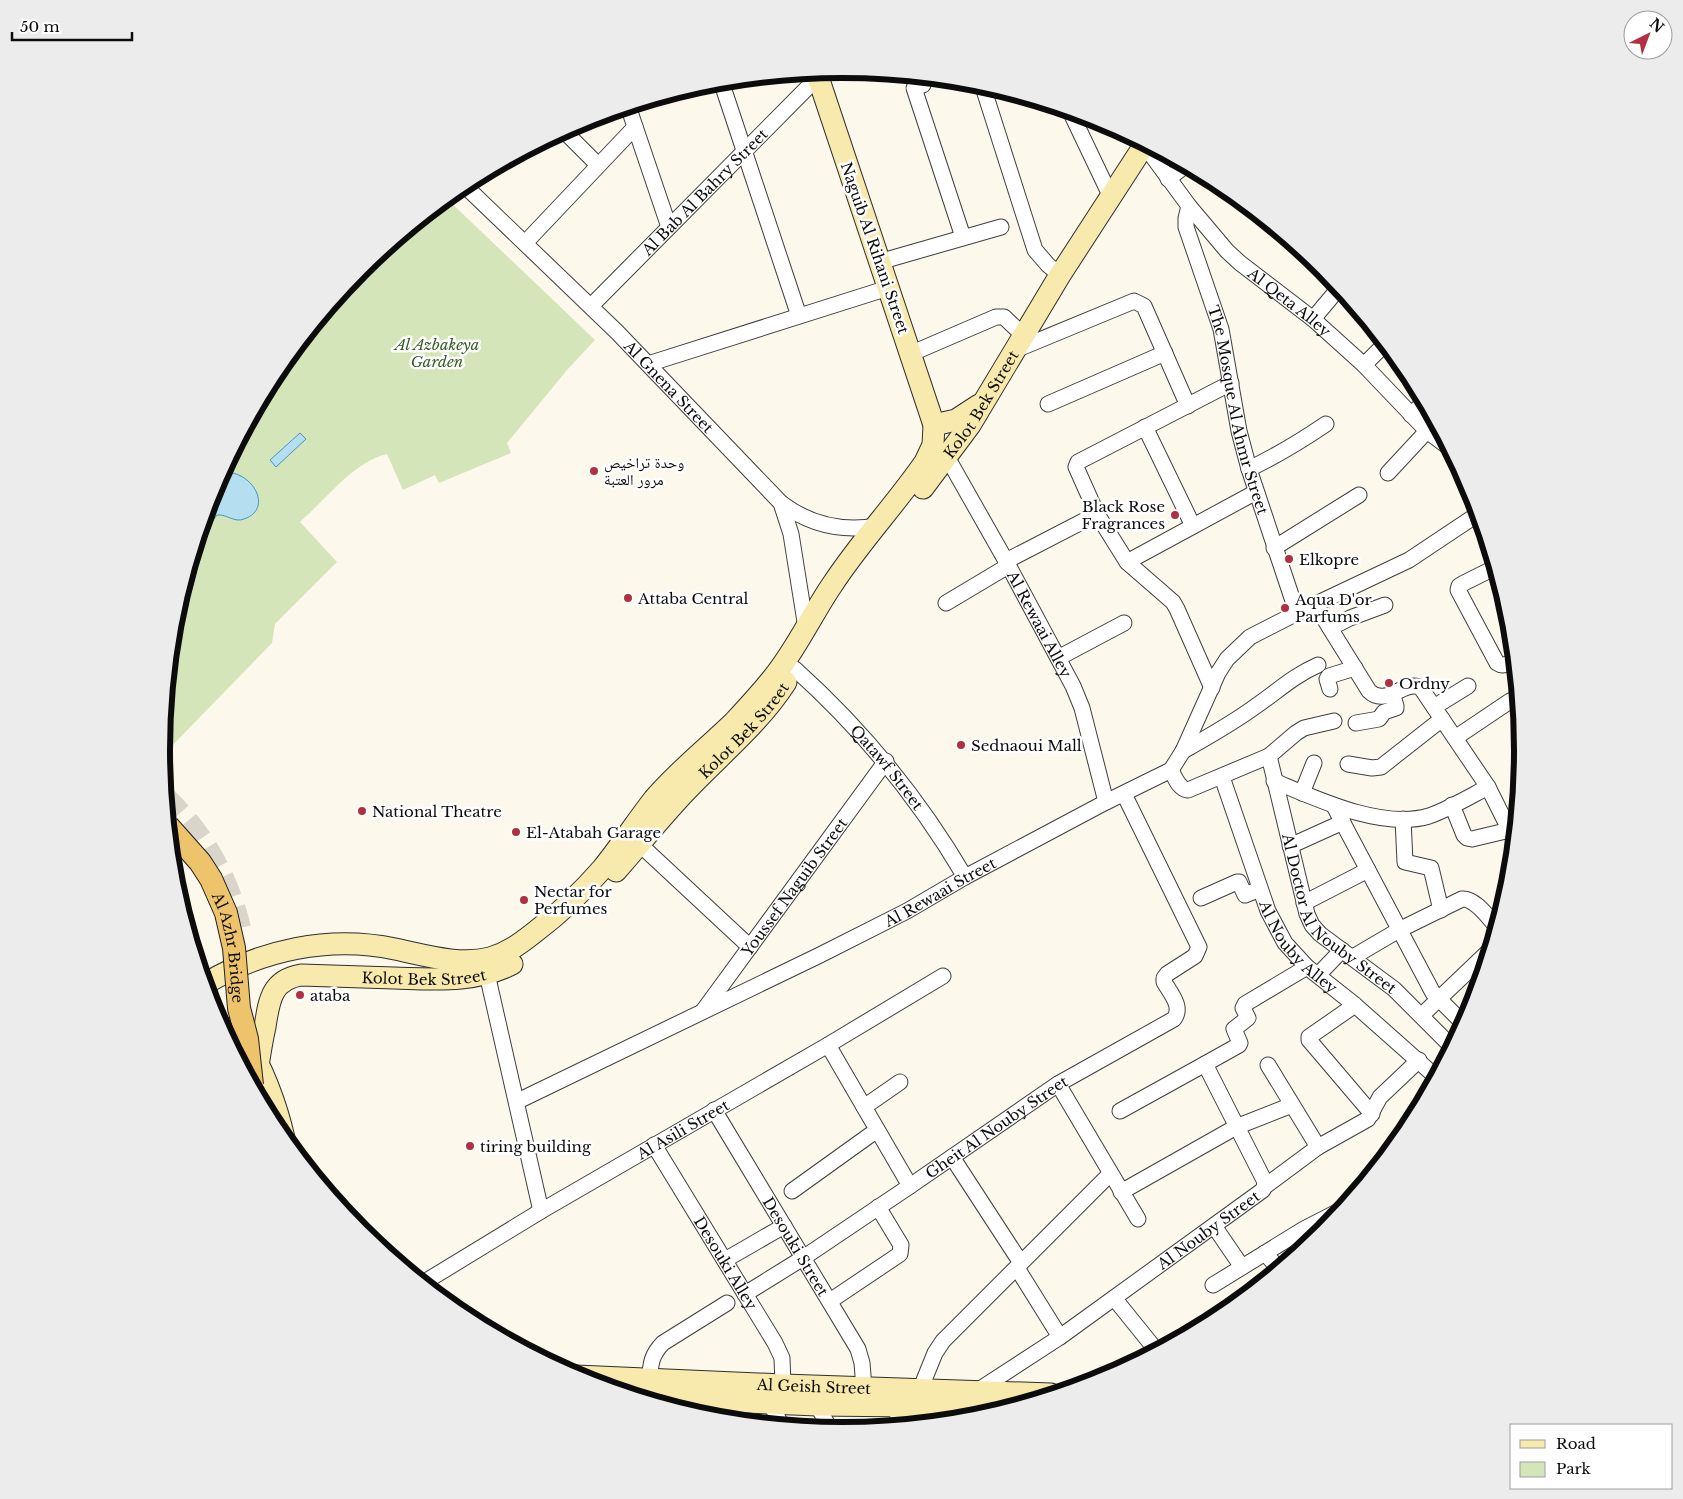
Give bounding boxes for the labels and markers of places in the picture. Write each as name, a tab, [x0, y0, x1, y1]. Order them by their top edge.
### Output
place label: وحدة تراخيص مرور العتبة	[604, 453, 684, 489]
marker: وحدة تراخيص مرور العتبة	[588, 465, 600, 477]
place label: Black Rose Fragrances	[1081, 497, 1165, 533]
marker: Black Rose Fragrances	[1169, 509, 1181, 521]
place label: Elkopre	[1299, 550, 1359, 569]
marker: Elkopre	[1283, 553, 1295, 565]
place label: Attaba Central	[637, 589, 748, 608]
place label: Aqua D'or Parfums	[1294, 590, 1372, 626]
marker: Attaba Central	[622, 592, 634, 604]
marker: Aqua D'or Parfums	[1279, 602, 1291, 614]
place label: Ordny	[1399, 674, 1450, 693]
marker: Ordny	[1383, 677, 1395, 689]
place label: Sednaoui Mall	[971, 736, 1082, 755]
marker: Sednaoui Mall	[955, 739, 967, 751]
place label: National Theatre	[372, 802, 502, 821]
marker: National Theatre	[356, 805, 368, 817]
place label: El-Atabah Garage	[526, 823, 661, 842]
marker: El-Atabah Garage	[510, 826, 522, 838]
place label: Nectar for Perfumes	[534, 882, 613, 918]
marker: Nectar for Perfumes	[518, 894, 530, 906]
place label: ataba	[310, 986, 351, 1005]
marker: ataba	[294, 989, 306, 1001]
place label: tiring building	[480, 1137, 592, 1156]
marker: tiring building	[464, 1140, 476, 1152]

